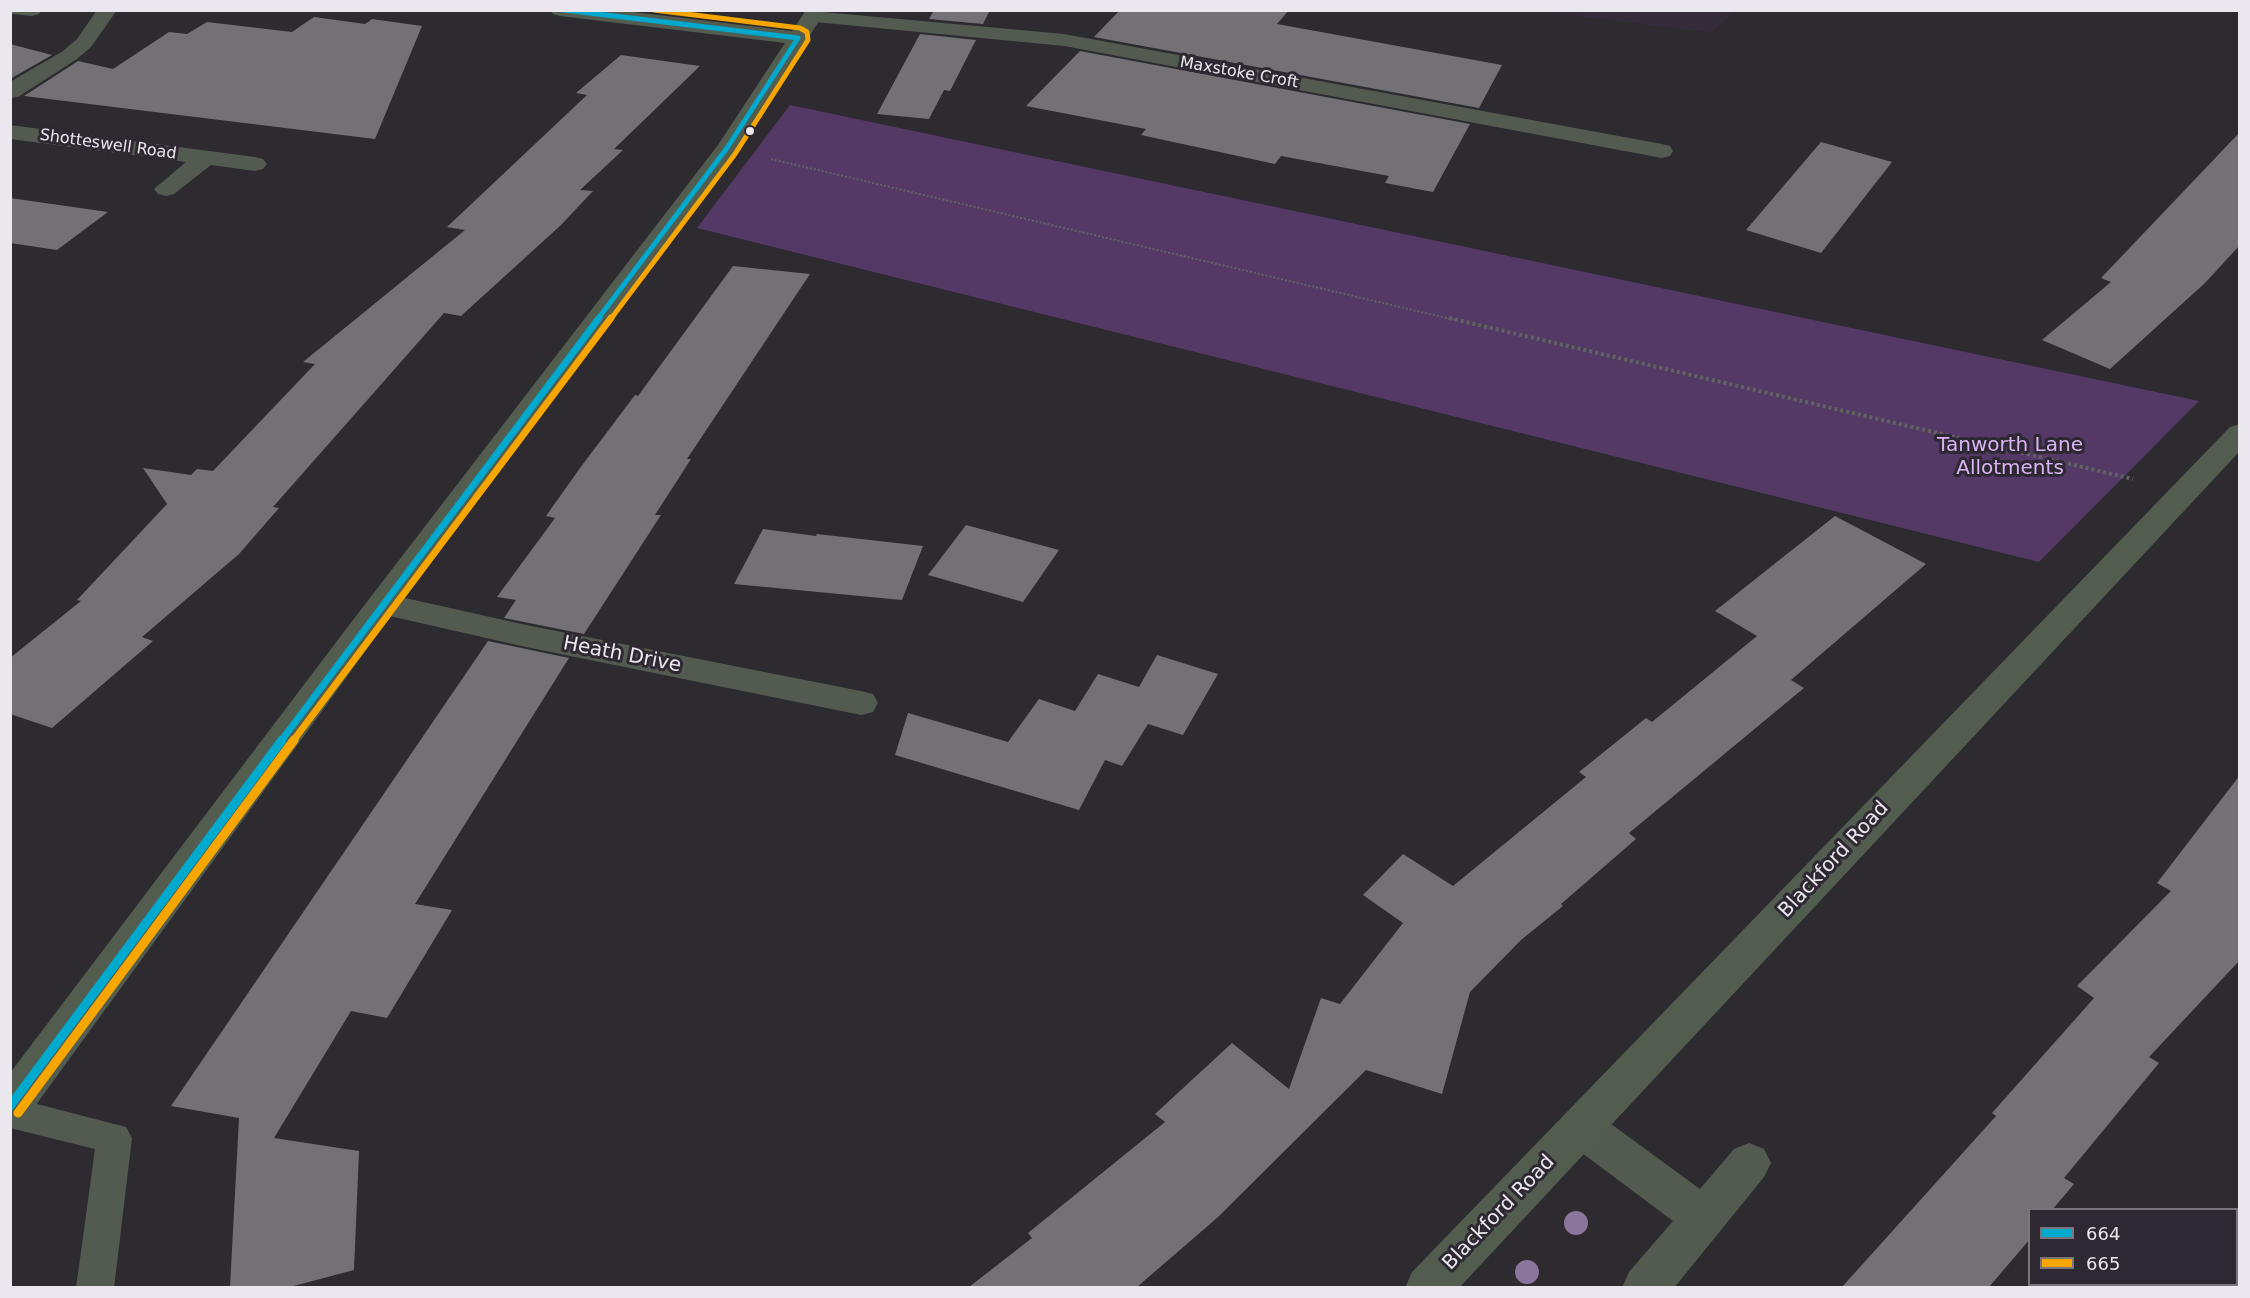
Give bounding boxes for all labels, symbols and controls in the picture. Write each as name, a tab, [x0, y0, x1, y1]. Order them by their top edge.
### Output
street label: Maxstoke Croft	[1178, 53, 1300, 93]
unlabelled marker	[744, 125, 756, 137]
street label: Shotteswell Road	[38, 126, 178, 164]
park label: Tanworth Lane Allotments	[1937, 434, 2083, 481]
street label: Heath Drive	[561, 632, 683, 678]
street label: Blackford Road	[1774, 797, 1894, 923]
street label: Blackford Road	[1438, 1151, 1560, 1275]
legend	[2028, 1208, 2238, 1286]
text: 664	[2086, 1223, 2120, 1244]
text: 665	[2086, 1253, 2120, 1274]

